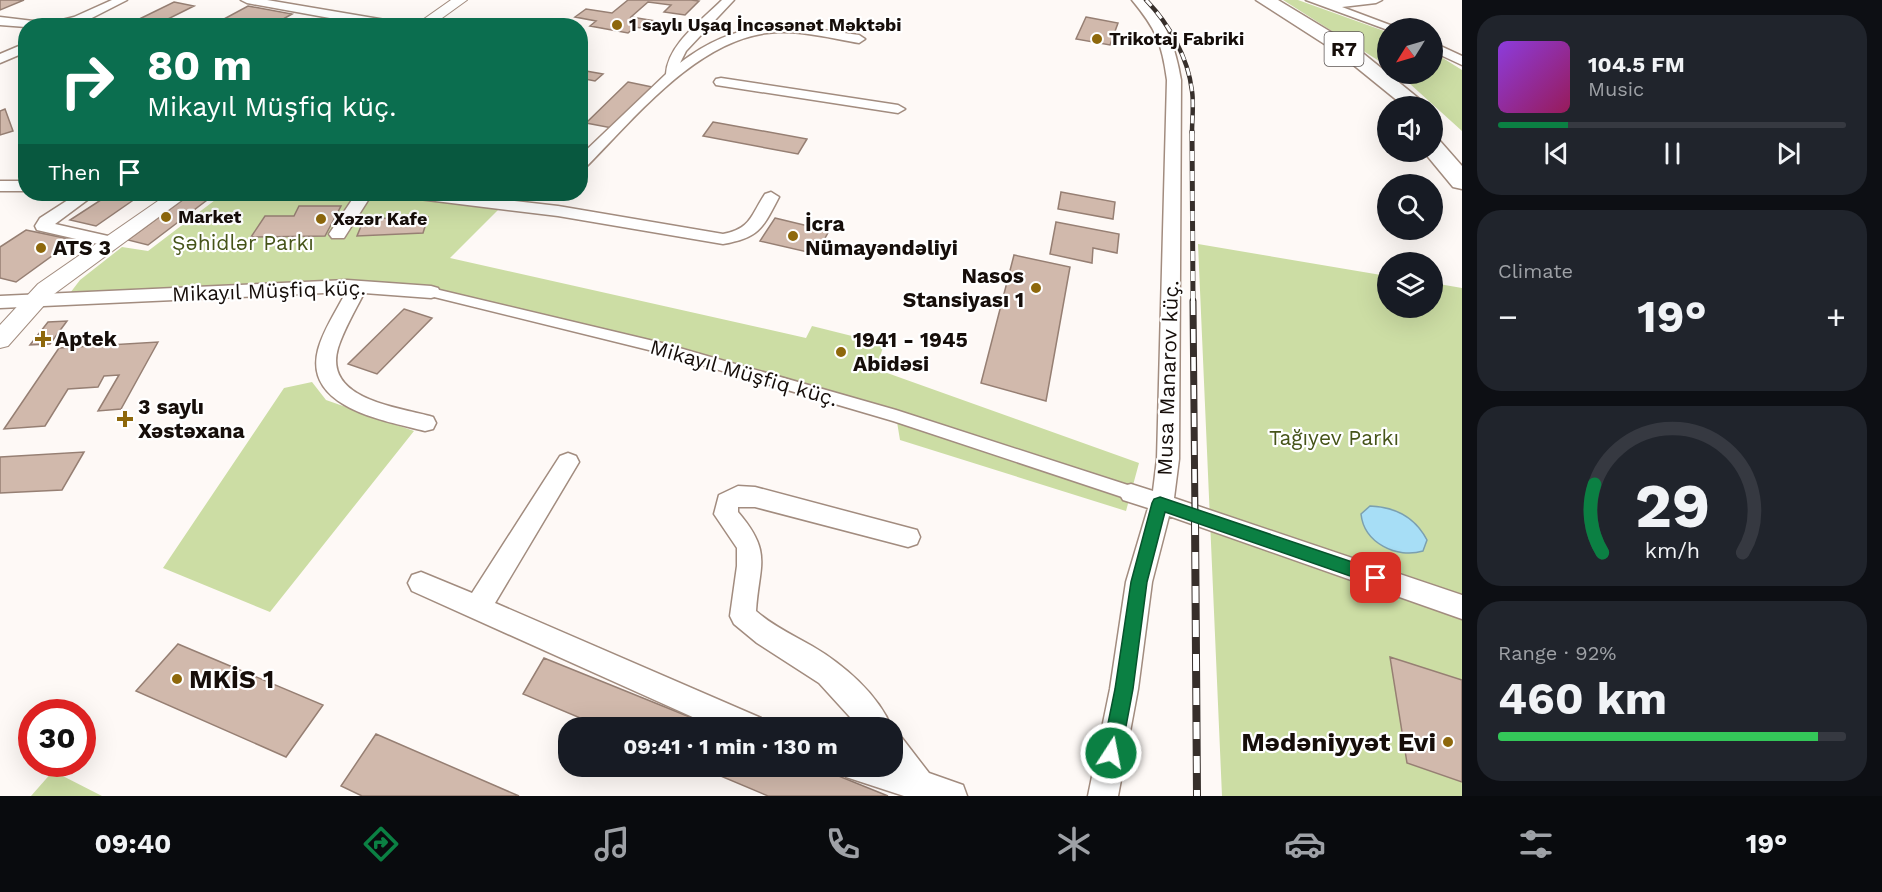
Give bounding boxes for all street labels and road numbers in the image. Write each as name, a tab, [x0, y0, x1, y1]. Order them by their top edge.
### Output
road number: R7	[1324, 32, 1364, 66]
street label: Mikayıl Müşfiq küç.	[172, 275, 366, 306]
street label: Musa Manarov küç.	[1152, 280, 1183, 476]
street label: Mikayıl Müşfiq küç.	[647, 334, 841, 411]

